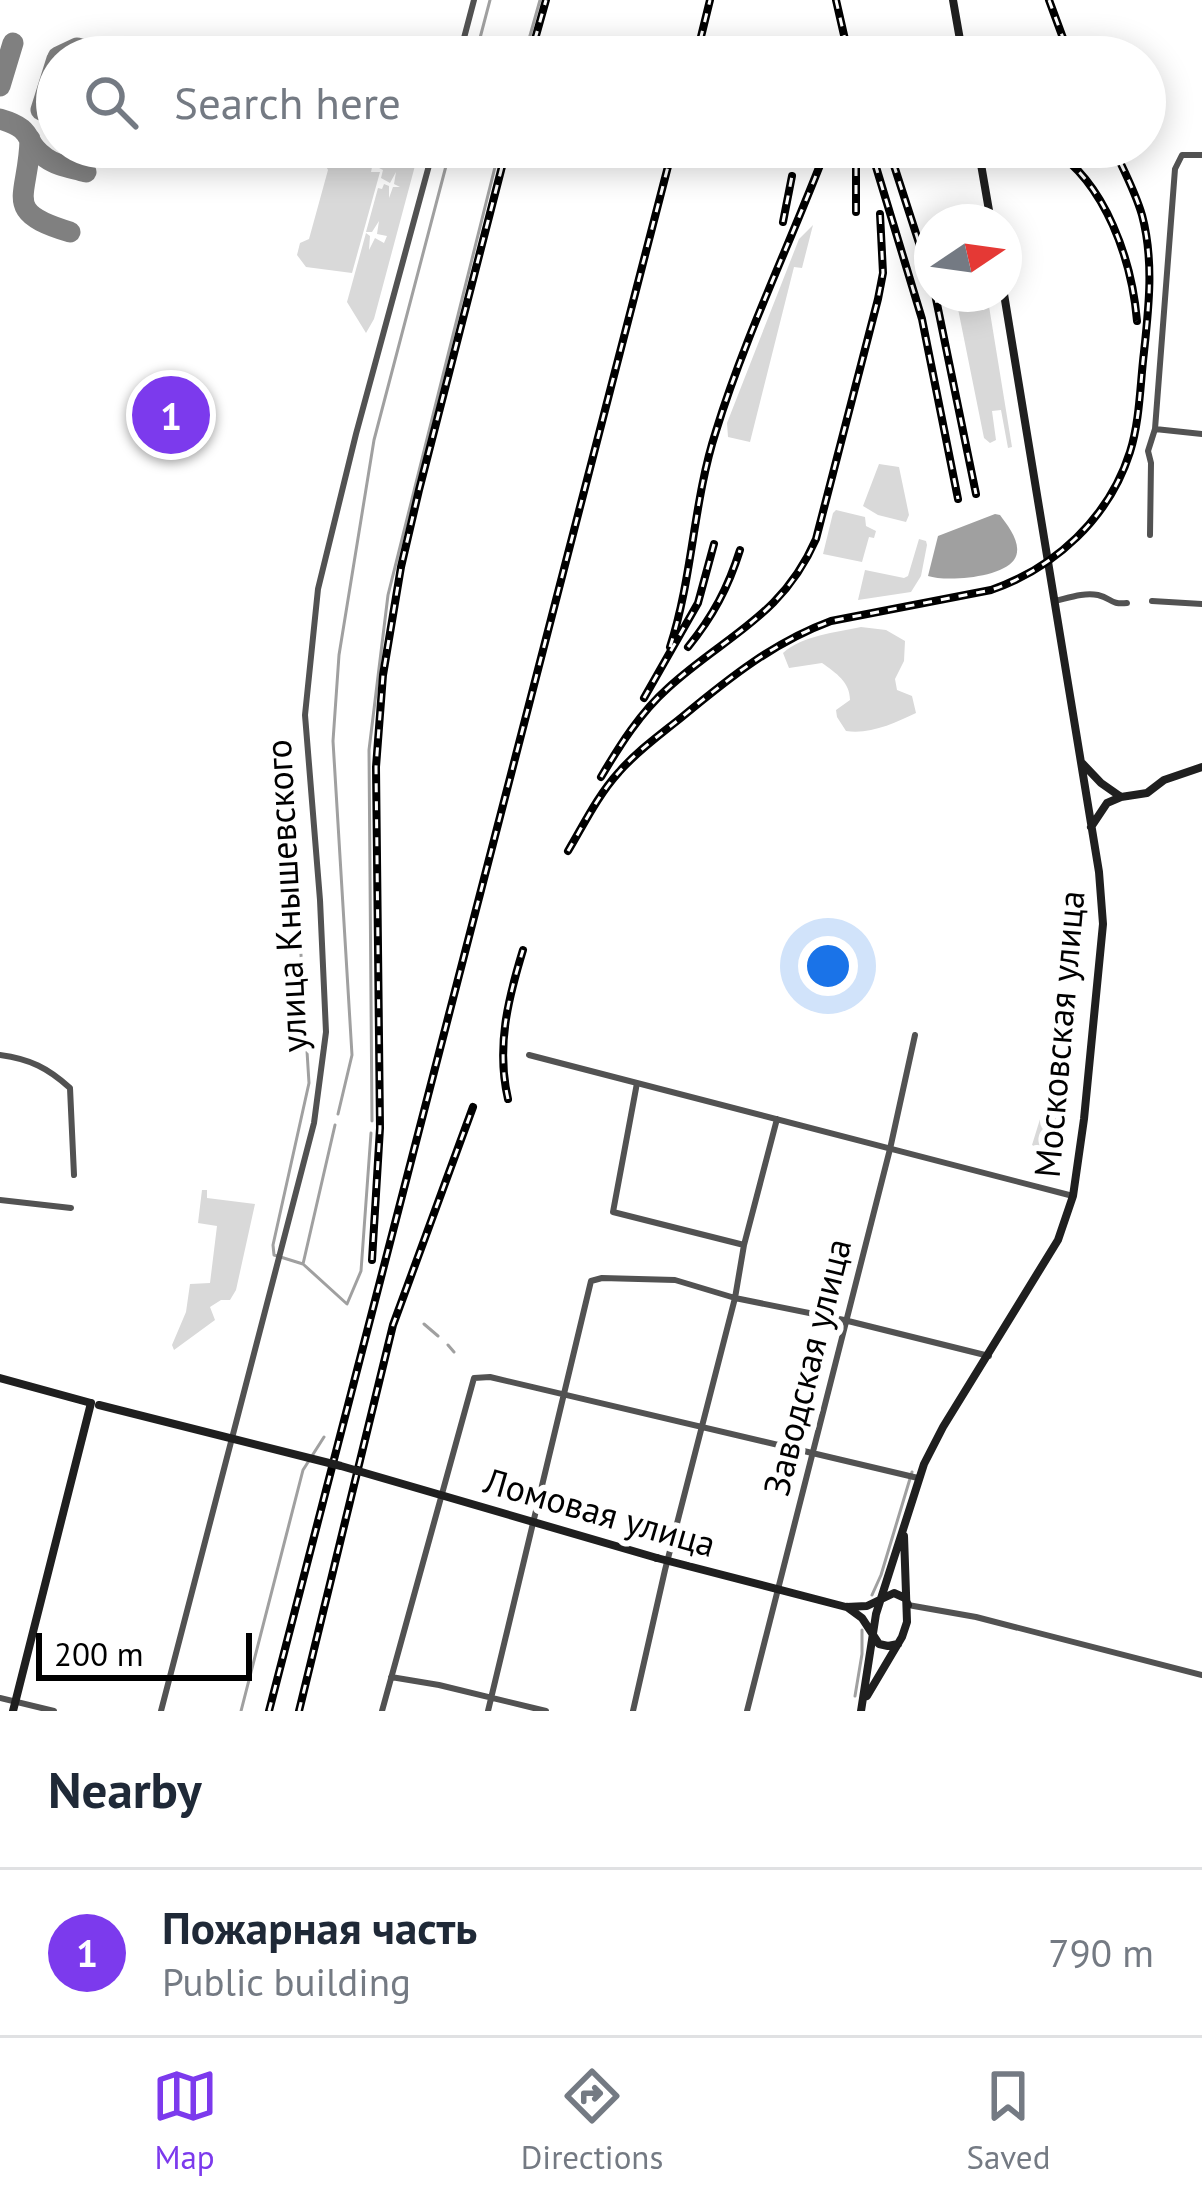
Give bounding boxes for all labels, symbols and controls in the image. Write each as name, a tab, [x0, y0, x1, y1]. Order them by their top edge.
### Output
search box	[36, 36, 1166, 168]
icon: search	[78, 69, 144, 135]
text: Search here	[174, 73, 401, 131]
north arrow	[914, 204, 1022, 312]
pin: 1	[132, 370, 210, 460]
street label: улица Кнышевского	[254, 738, 317, 1054]
street label: Московская улица	[1023, 889, 1094, 1179]
your location	[798, 936, 858, 996]
street label: Заводская улица	[752, 1233, 861, 1500]
street label: Ломовая улица	[478, 1456, 721, 1567]
scale bar	[36, 1627, 252, 1680]
text: 200 m	[54, 1632, 144, 1675]
text: Nearby	[48, 1756, 202, 1822]
text: Пожарная часть	[162, 1898, 477, 1956]
text: 1	[76, 1927, 98, 1978]
text: 790 m	[1048, 1927, 1154, 1978]
text: Public building	[162, 1956, 411, 2007]
tab: Map	[152, 2063, 218, 2178]
tab: Directions	[521, 2063, 663, 2178]
tab: Saved	[966, 2063, 1050, 2178]

